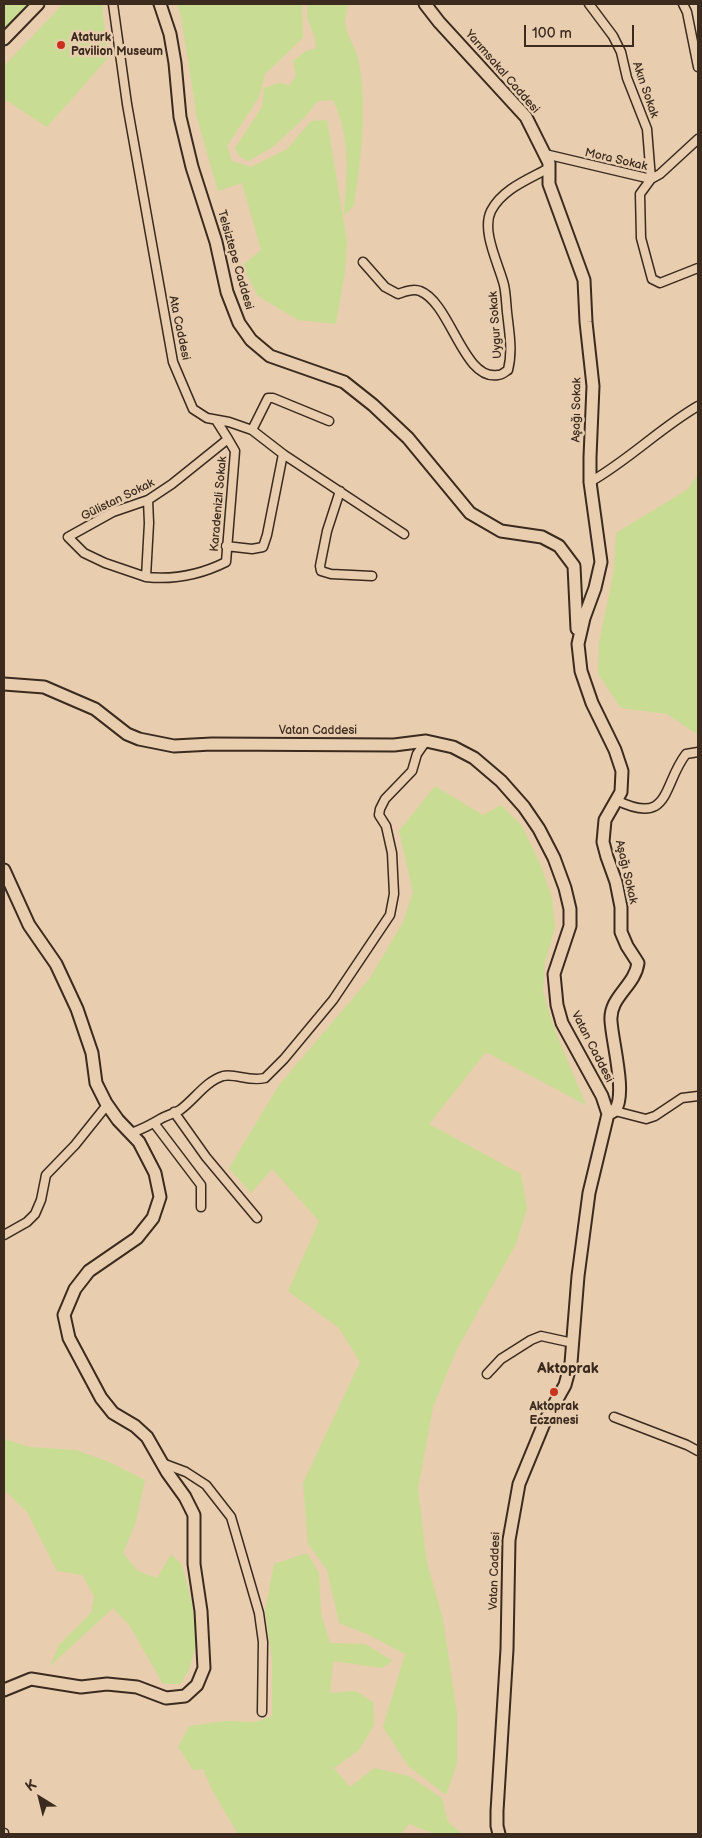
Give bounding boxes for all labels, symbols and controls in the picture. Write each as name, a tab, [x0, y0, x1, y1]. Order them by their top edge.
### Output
scale bar	[527, 15, 637, 47]
text: 100 m	[532, 24, 572, 43]
street label: Yarımsakal Caddesi	[462, 27, 542, 117]
place label: Ataturk Pavilion Museum	[71, 31, 163, 59]
marker: Ataturk Pavilion Museum	[55, 39, 67, 51]
street label: Akın Sokak	[629, 60, 661, 120]
street label: Mora Sokak	[583, 146, 649, 174]
street label: Telsiztepe Caddesi	[214, 209, 256, 311]
street label: Uygur Sokak	[486, 291, 506, 359]
street label: Ata Caddesi	[165, 294, 193, 362]
street label: Aşağı Sokak	[569, 377, 585, 443]
street label: Karadenizli Sokak	[208, 456, 230, 552]
street label: Gülistan Sokak	[79, 476, 157, 524]
street label: Vatan Caddesi	[279, 724, 357, 738]
street label: Aşağı Sokak	[612, 839, 640, 905]
street label: Vatan Caddesi	[568, 1009, 616, 1085]
district label: Aktoprak	[537, 1360, 599, 1378]
marker: Aktoprak Eczanesi	[548, 1386, 560, 1398]
place label: Aktoprak Eczanesi	[529, 1400, 579, 1428]
street label: Vatan Caddesi	[486, 1532, 504, 1610]
north arrow	[15, 1773, 65, 1823]
text: K	[22, 1776, 40, 1795]

